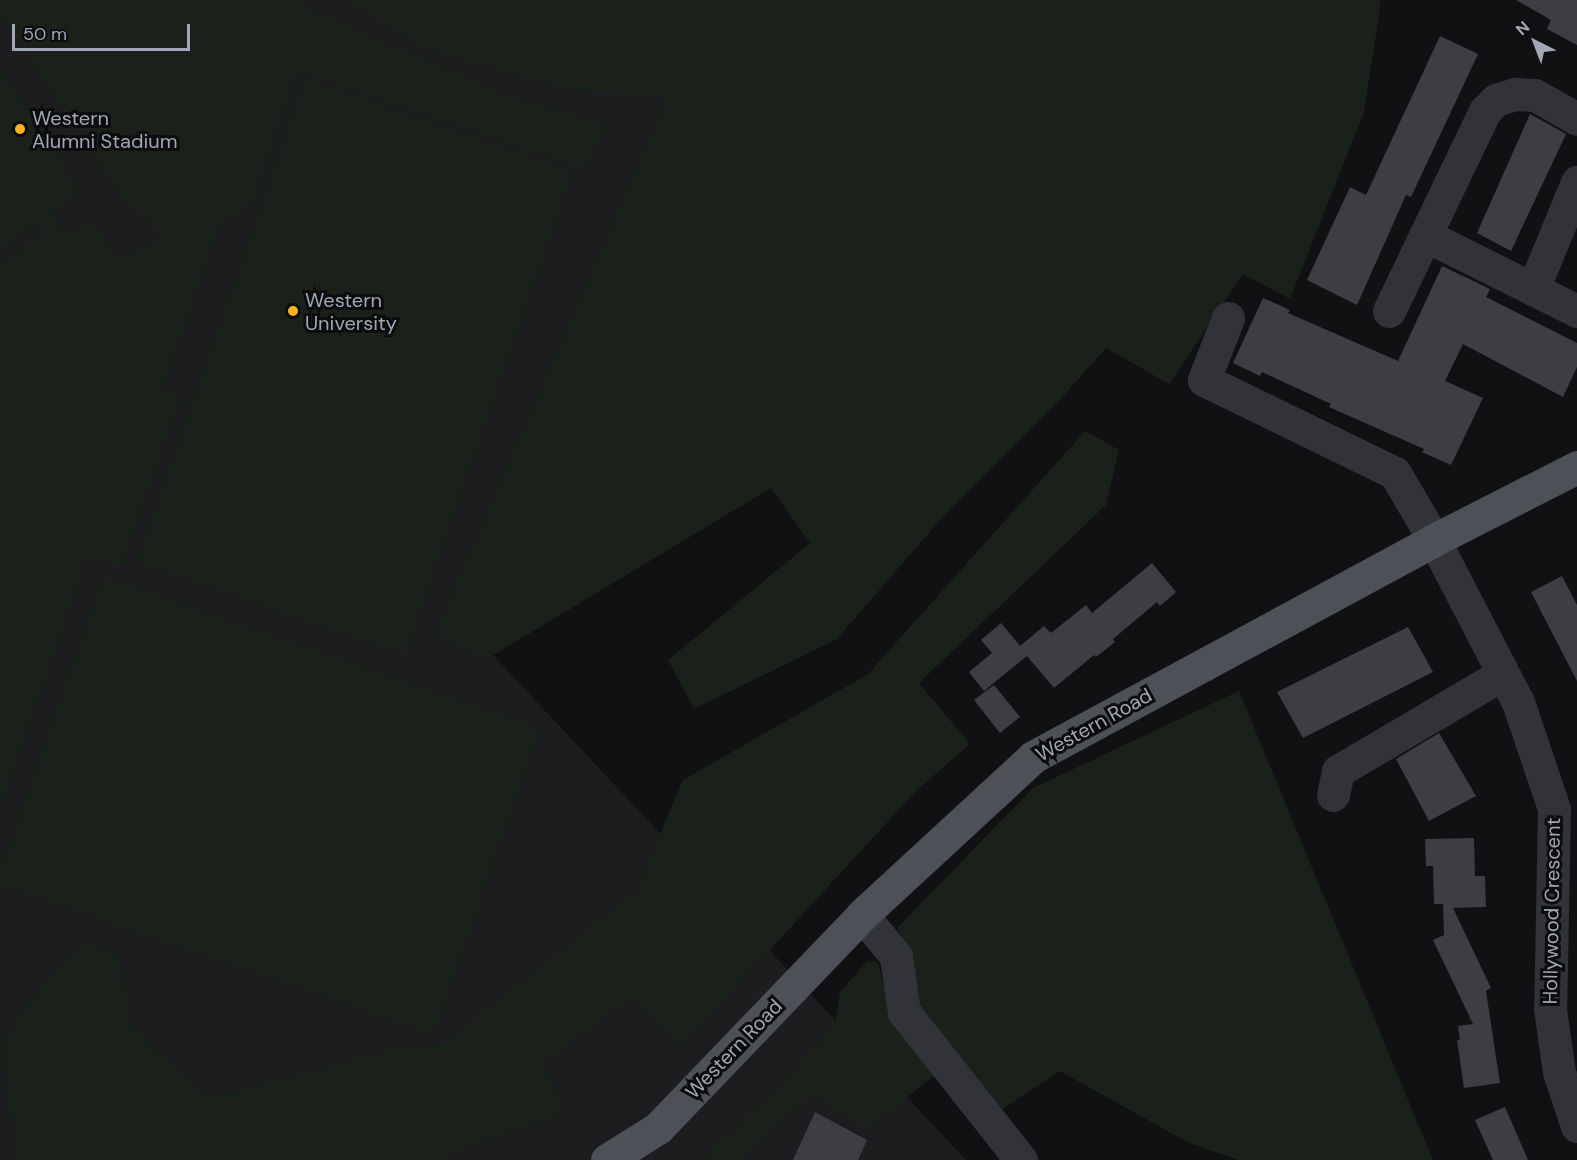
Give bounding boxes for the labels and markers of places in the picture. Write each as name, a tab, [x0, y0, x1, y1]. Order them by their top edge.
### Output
place label: Western Alumni Stadium	[32, 106, 178, 153]
marker: Western Alumni Stadium	[13, 122, 27, 136]
place label: Western University	[305, 288, 397, 335]
marker: Western University	[286, 304, 300, 318]

